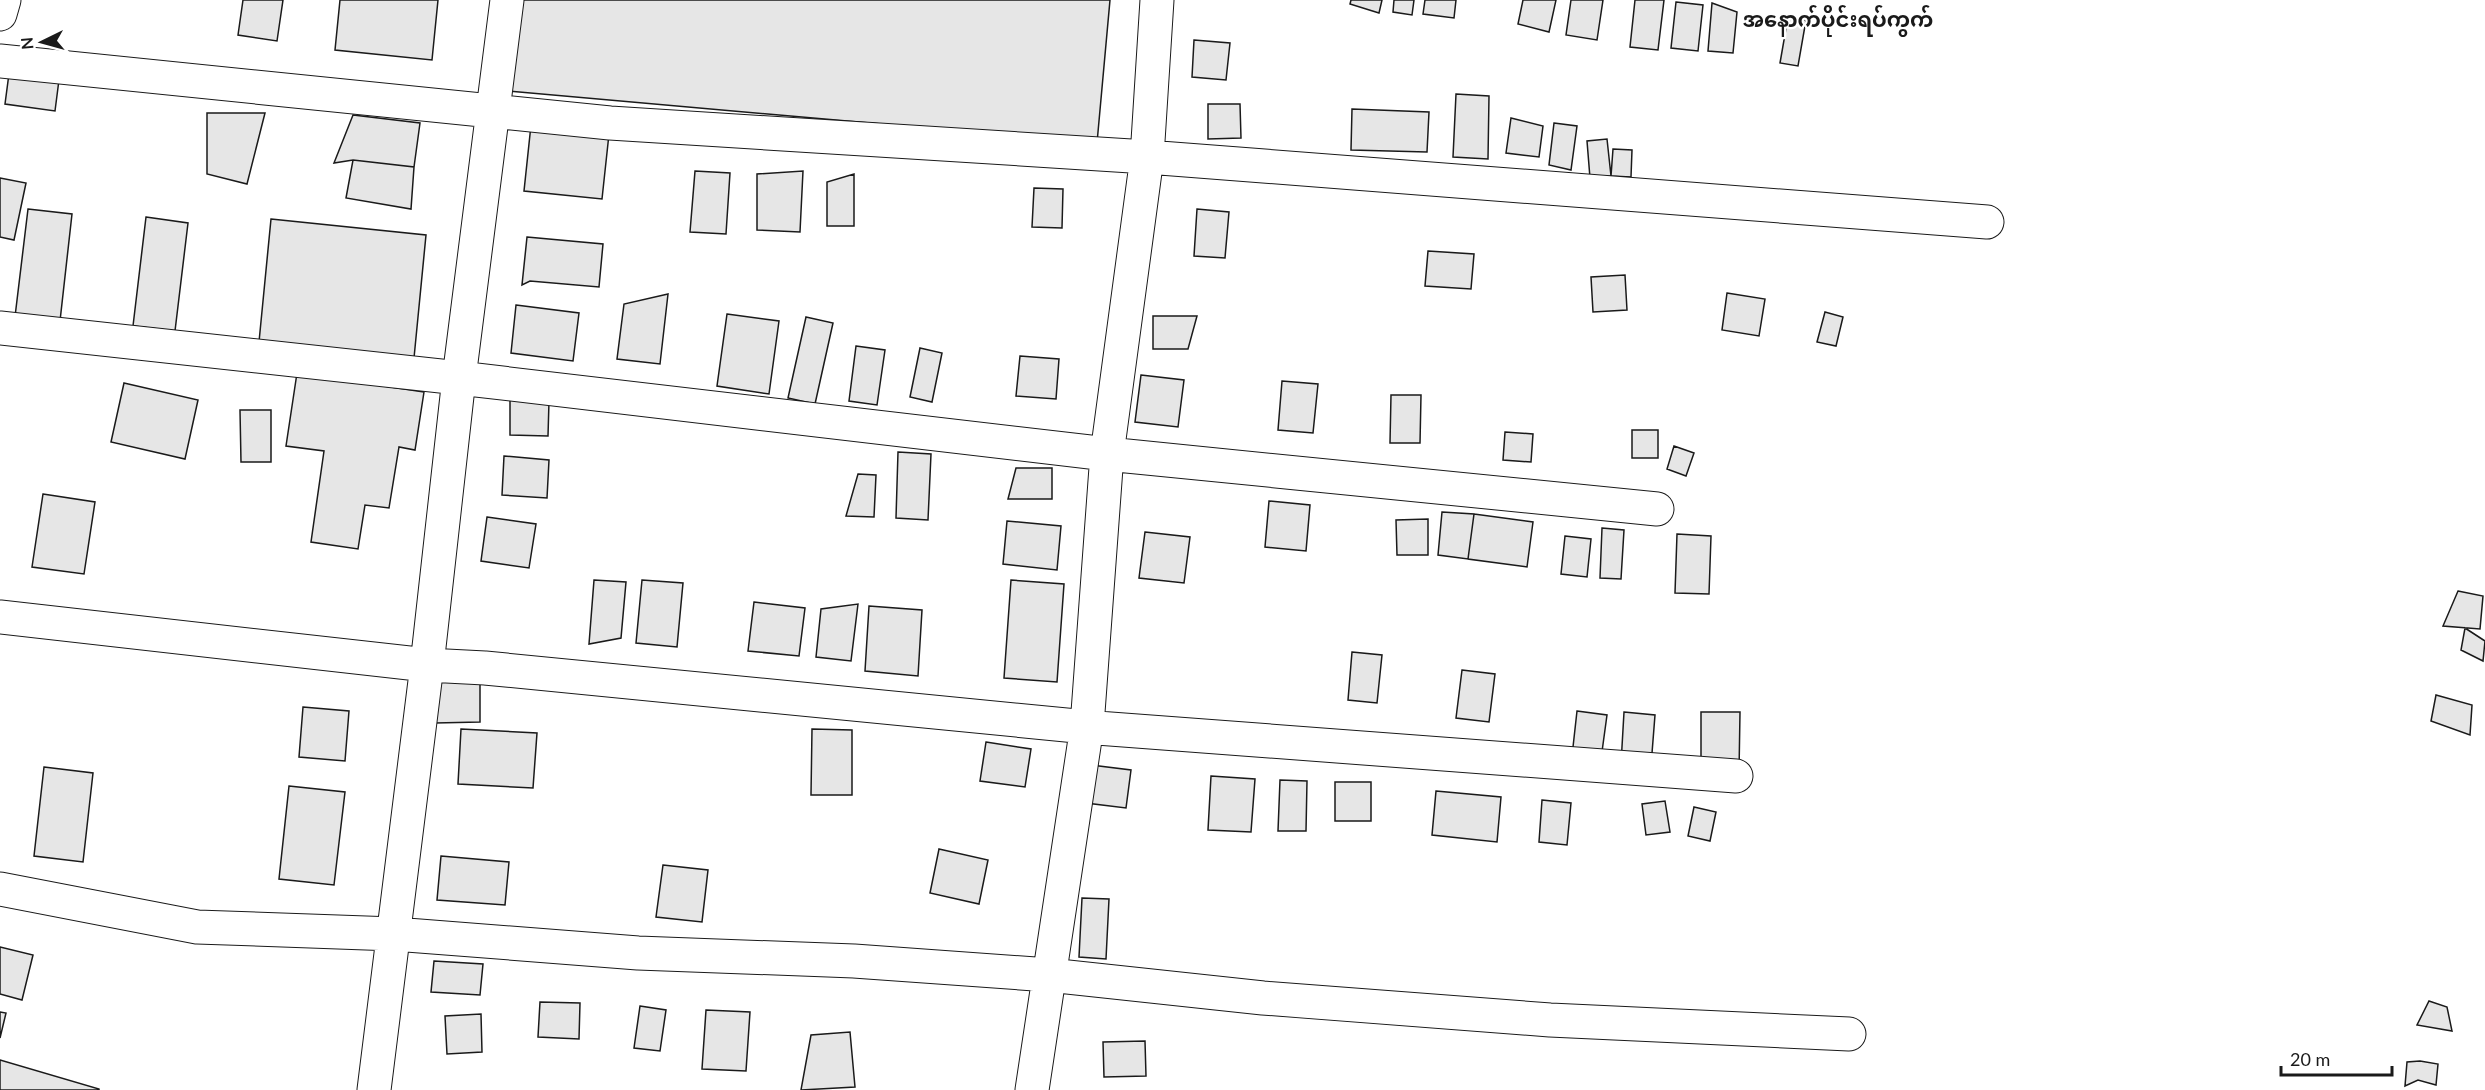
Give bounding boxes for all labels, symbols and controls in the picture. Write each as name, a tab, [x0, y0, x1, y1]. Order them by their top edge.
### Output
district label: အနောက်ပိုင်းရပ်ကွက်	[1743, 4, 1933, 37]
north arrow	[12, 12, 72, 72]
text: N	[17, 36, 37, 50]
scale bar	[2281, 1039, 2392, 1077]
text: 20 m	[2290, 1048, 2330, 1070]

